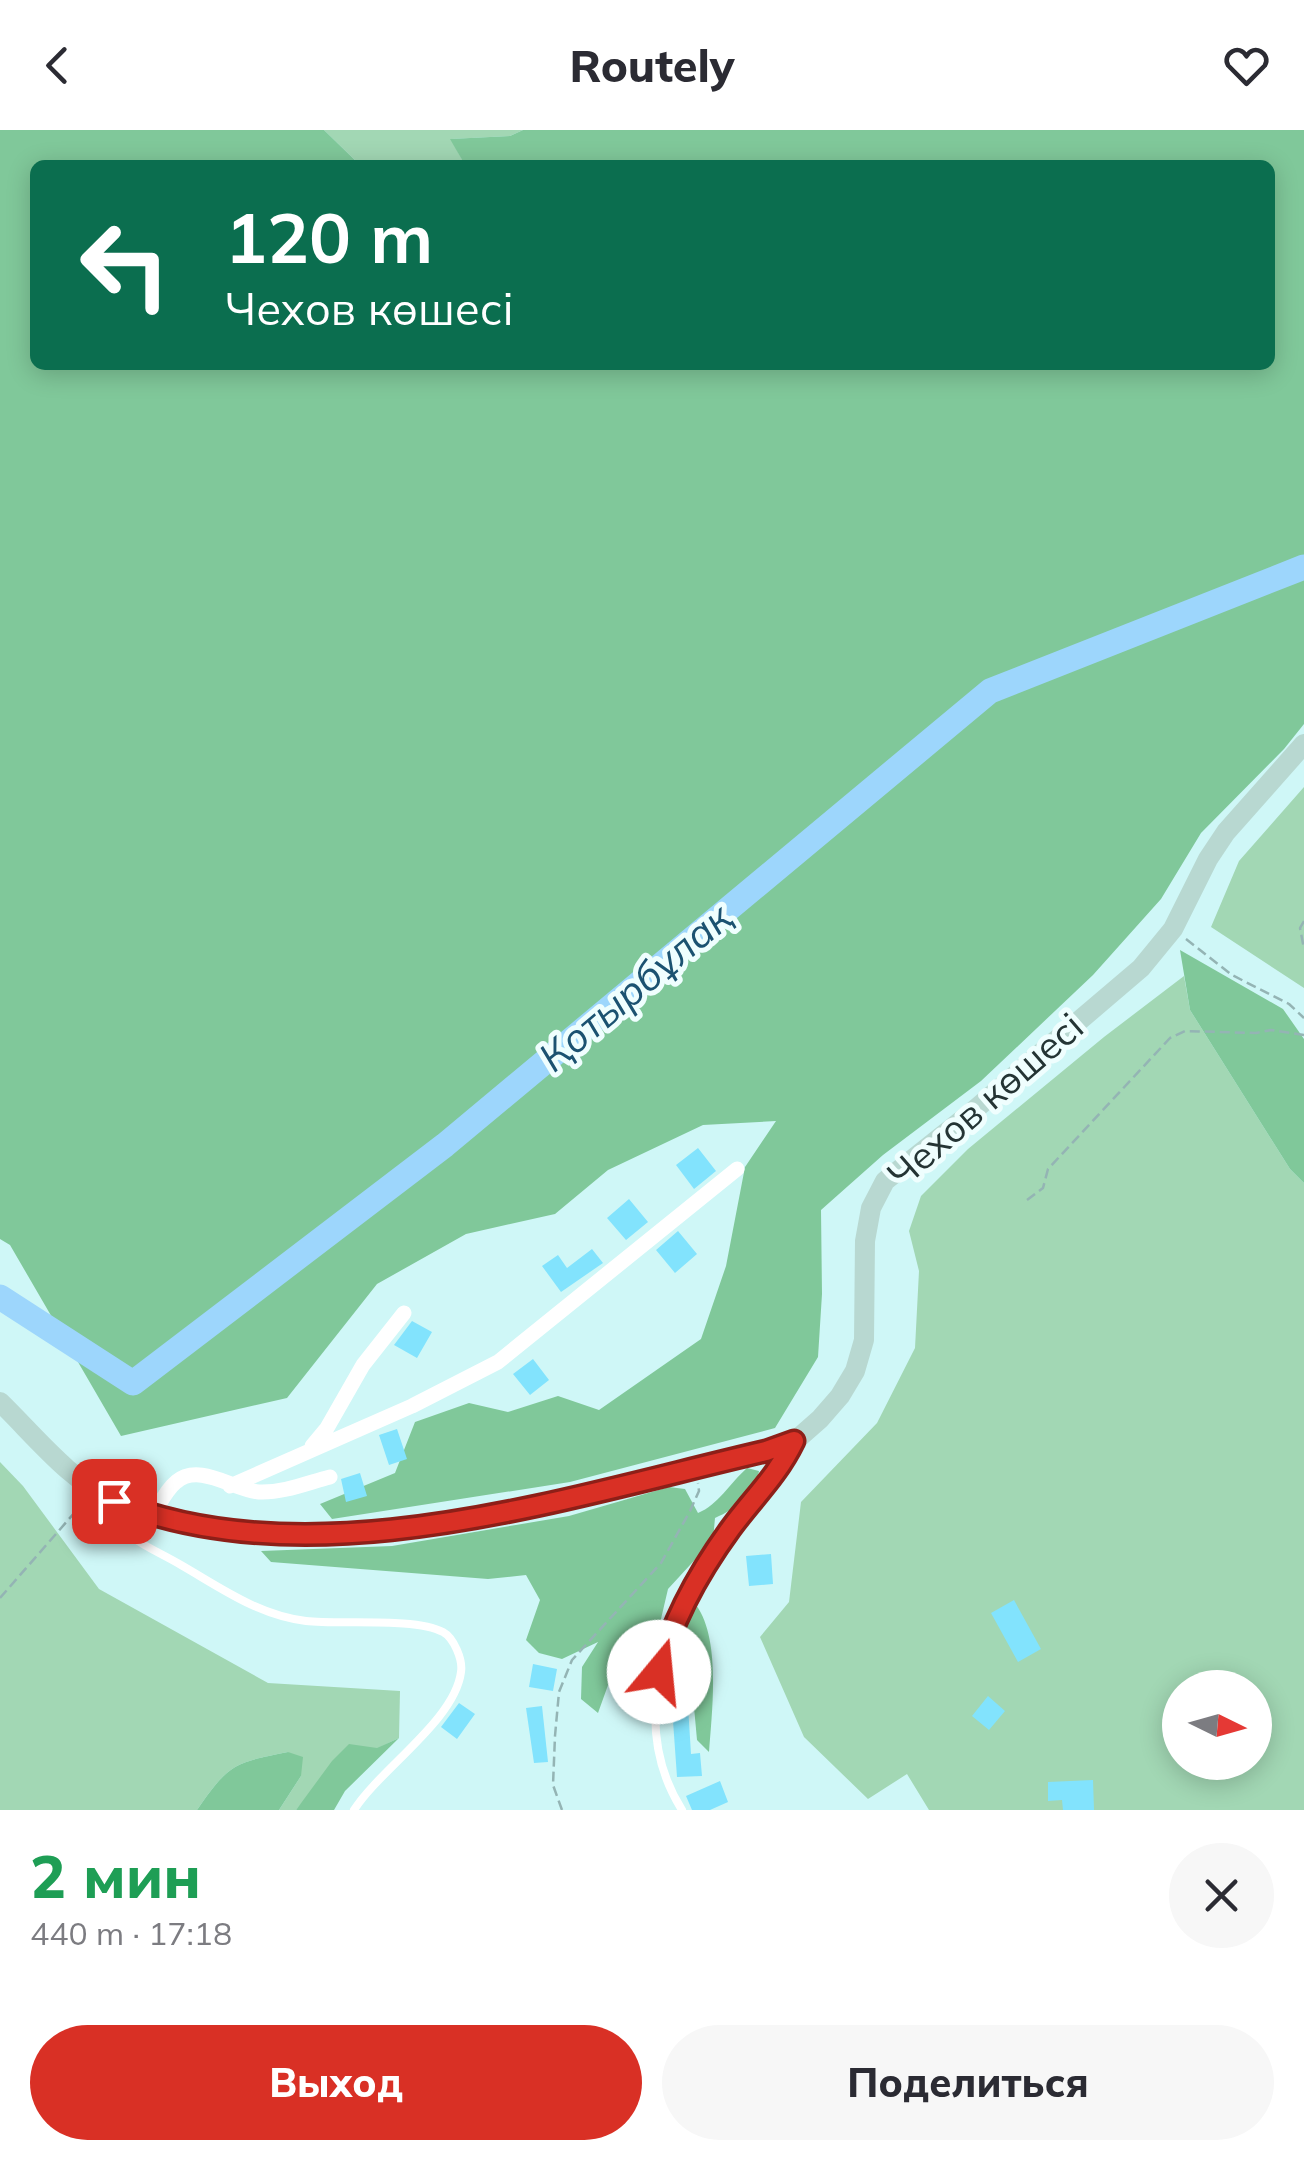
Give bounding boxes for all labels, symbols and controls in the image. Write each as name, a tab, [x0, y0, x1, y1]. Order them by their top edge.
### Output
text: Routely	[569, 37, 735, 93]
icon: back	[30, 38, 85, 93]
icon: heart	[1219, 38, 1274, 93]
text: 120 m	[225, 193, 433, 281]
icon: left	[60, 200, 190, 330]
text: Чехов көшесі	[225, 280, 514, 336]
water label: Қотырбұлақ	[528, 891, 742, 1081]
street label: Чехов көшесі	[877, 1002, 1093, 1198]
pin	[72, 1459, 157, 1544]
icon: arrive	[87, 1474, 142, 1529]
position arrow	[607, 1620, 711, 1724]
north arrow	[1162, 1670, 1272, 1780]
map controls	[1162, 1670, 1272, 1780]
text: 2 мин	[30, 1838, 201, 1913]
button: close	[1169, 1843, 1274, 1948]
text: 440 m · 17:18	[30, 1913, 232, 1953]
button: Выход	[30, 2025, 642, 2140]
button: Поделиться	[662, 2025, 1274, 2140]

